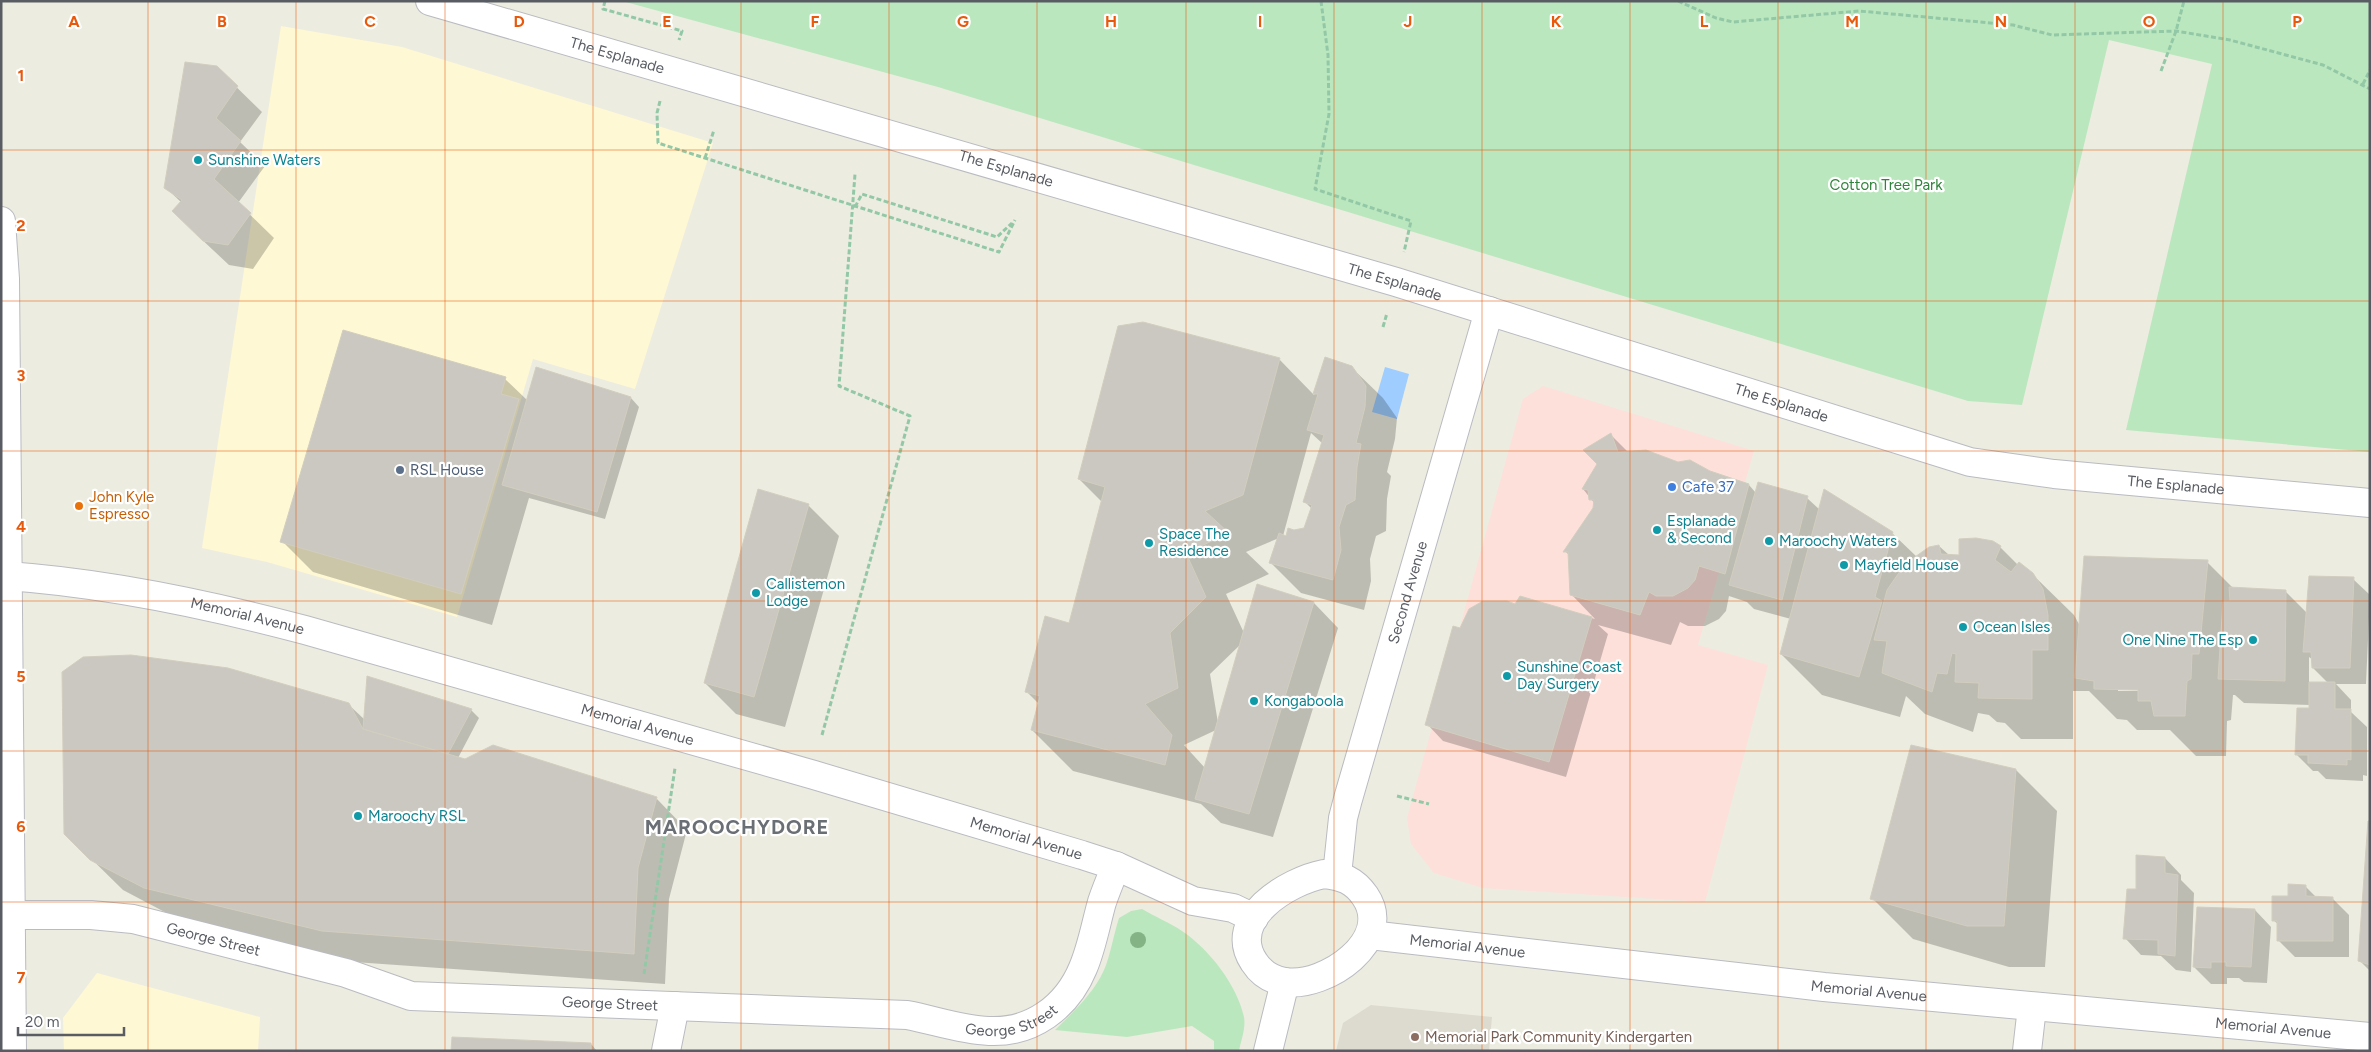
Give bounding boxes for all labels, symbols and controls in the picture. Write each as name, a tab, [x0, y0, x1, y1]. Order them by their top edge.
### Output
text: A	[68, 12, 80, 31]
text: B	[217, 12, 227, 31]
text: C	[364, 12, 376, 31]
text: D	[513, 12, 525, 31]
text: E	[662, 12, 672, 31]
text: F	[811, 12, 820, 31]
text: G	[957, 12, 969, 31]
text: H	[1105, 12, 1117, 31]
text: I	[1258, 12, 1262, 31]
text: J	[1404, 12, 1412, 31]
text: K	[1551, 12, 1562, 31]
text: L	[1700, 12, 1709, 31]
text: M	[1845, 12, 1859, 31]
text: N	[1995, 12, 2007, 31]
text: O	[2143, 12, 2156, 31]
text: P	[2292, 12, 2302, 31]
street label: The Esplanade	[568, 33, 666, 78]
text: 1	[18, 66, 24, 85]
street label: The Esplanade	[957, 146, 1055, 191]
place label: Sunshine Waters	[208, 151, 320, 169]
marker: Sunshine Waters	[192, 154, 204, 166]
park label: Cotton Tree Park	[1830, 176, 1943, 194]
text: 2	[16, 216, 26, 235]
street label: The Esplanade	[1346, 259, 1444, 305]
text: 3	[17, 366, 26, 385]
street label: The Esplanade	[1732, 380, 1831, 426]
place label: RSL House	[410, 461, 484, 479]
marker: RSL House	[394, 464, 406, 476]
street label: The Esplanade	[2127, 472, 2225, 499]
place label: Cafe 37	[1682, 478, 1734, 496]
marker: Cafe 37	[1666, 481, 1678, 493]
place label: John Kyle Espresso	[89, 488, 154, 523]
marker: John Kyle Espresso	[73, 500, 85, 512]
place label: Esplanade & Second	[1667, 512, 1736, 547]
text: 4	[16, 517, 26, 536]
marker: Esplanade & Second	[1651, 524, 1663, 536]
place label: Space The Residence	[1159, 525, 1230, 560]
place label: Maroochy Waters	[1779, 532, 1897, 550]
marker: Maroochy Waters	[1763, 535, 1775, 547]
marker: Space The Residence	[1143, 537, 1155, 549]
street label: Second Avenue	[1384, 539, 1431, 646]
place label: Mayfield House	[1854, 556, 1959, 574]
marker: Mayfield House	[1838, 559, 1850, 571]
place label: Callistemon Lodge	[766, 575, 845, 610]
marker: Callistemon Lodge	[750, 587, 762, 599]
street label: Memorial Avenue	[189, 594, 306, 638]
place label: Ocean Isles	[1973, 618, 2050, 636]
marker: Ocean Isles	[1957, 621, 1969, 633]
place label: One Nine The Esp	[2122, 631, 2243, 649]
marker: One Nine The Esp	[2247, 634, 2259, 646]
place label: Sunshine Coast Day Surgery	[1517, 658, 1622, 693]
text: 5	[16, 667, 26, 686]
marker: Sunshine Coast Day Surgery	[1501, 670, 1513, 682]
place label: Kongaboola	[1264, 692, 1344, 710]
marker: Kongaboola	[1248, 695, 1260, 707]
street label: Memorial Avenue	[579, 700, 696, 749]
place label: Maroochy RSL	[368, 807, 465, 825]
marker: Maroochy RSL	[352, 810, 364, 822]
street label: Memorial Avenue	[968, 813, 1085, 864]
district label: MAROOCHYDORE	[645, 815, 829, 839]
text: 6	[16, 817, 26, 836]
street label: George Street	[164, 919, 262, 960]
street label: Memorial Avenue	[1409, 931, 1526, 962]
text: 7	[17, 968, 26, 987]
street label: Memorial Avenue	[1810, 977, 1928, 1005]
street label: George Street	[562, 993, 659, 1014]
street label: George Street	[964, 1001, 1061, 1040]
scale bar	[18, 1004, 124, 1036]
text: 20 m	[25, 1013, 59, 1031]
street label: Memorial Avenue	[2214, 1014, 2332, 1042]
place label: Memorial Park Community Kindergarten	[1425, 1028, 1692, 1046]
marker: Memorial Park Community Kindergarten	[1409, 1031, 1421, 1043]

